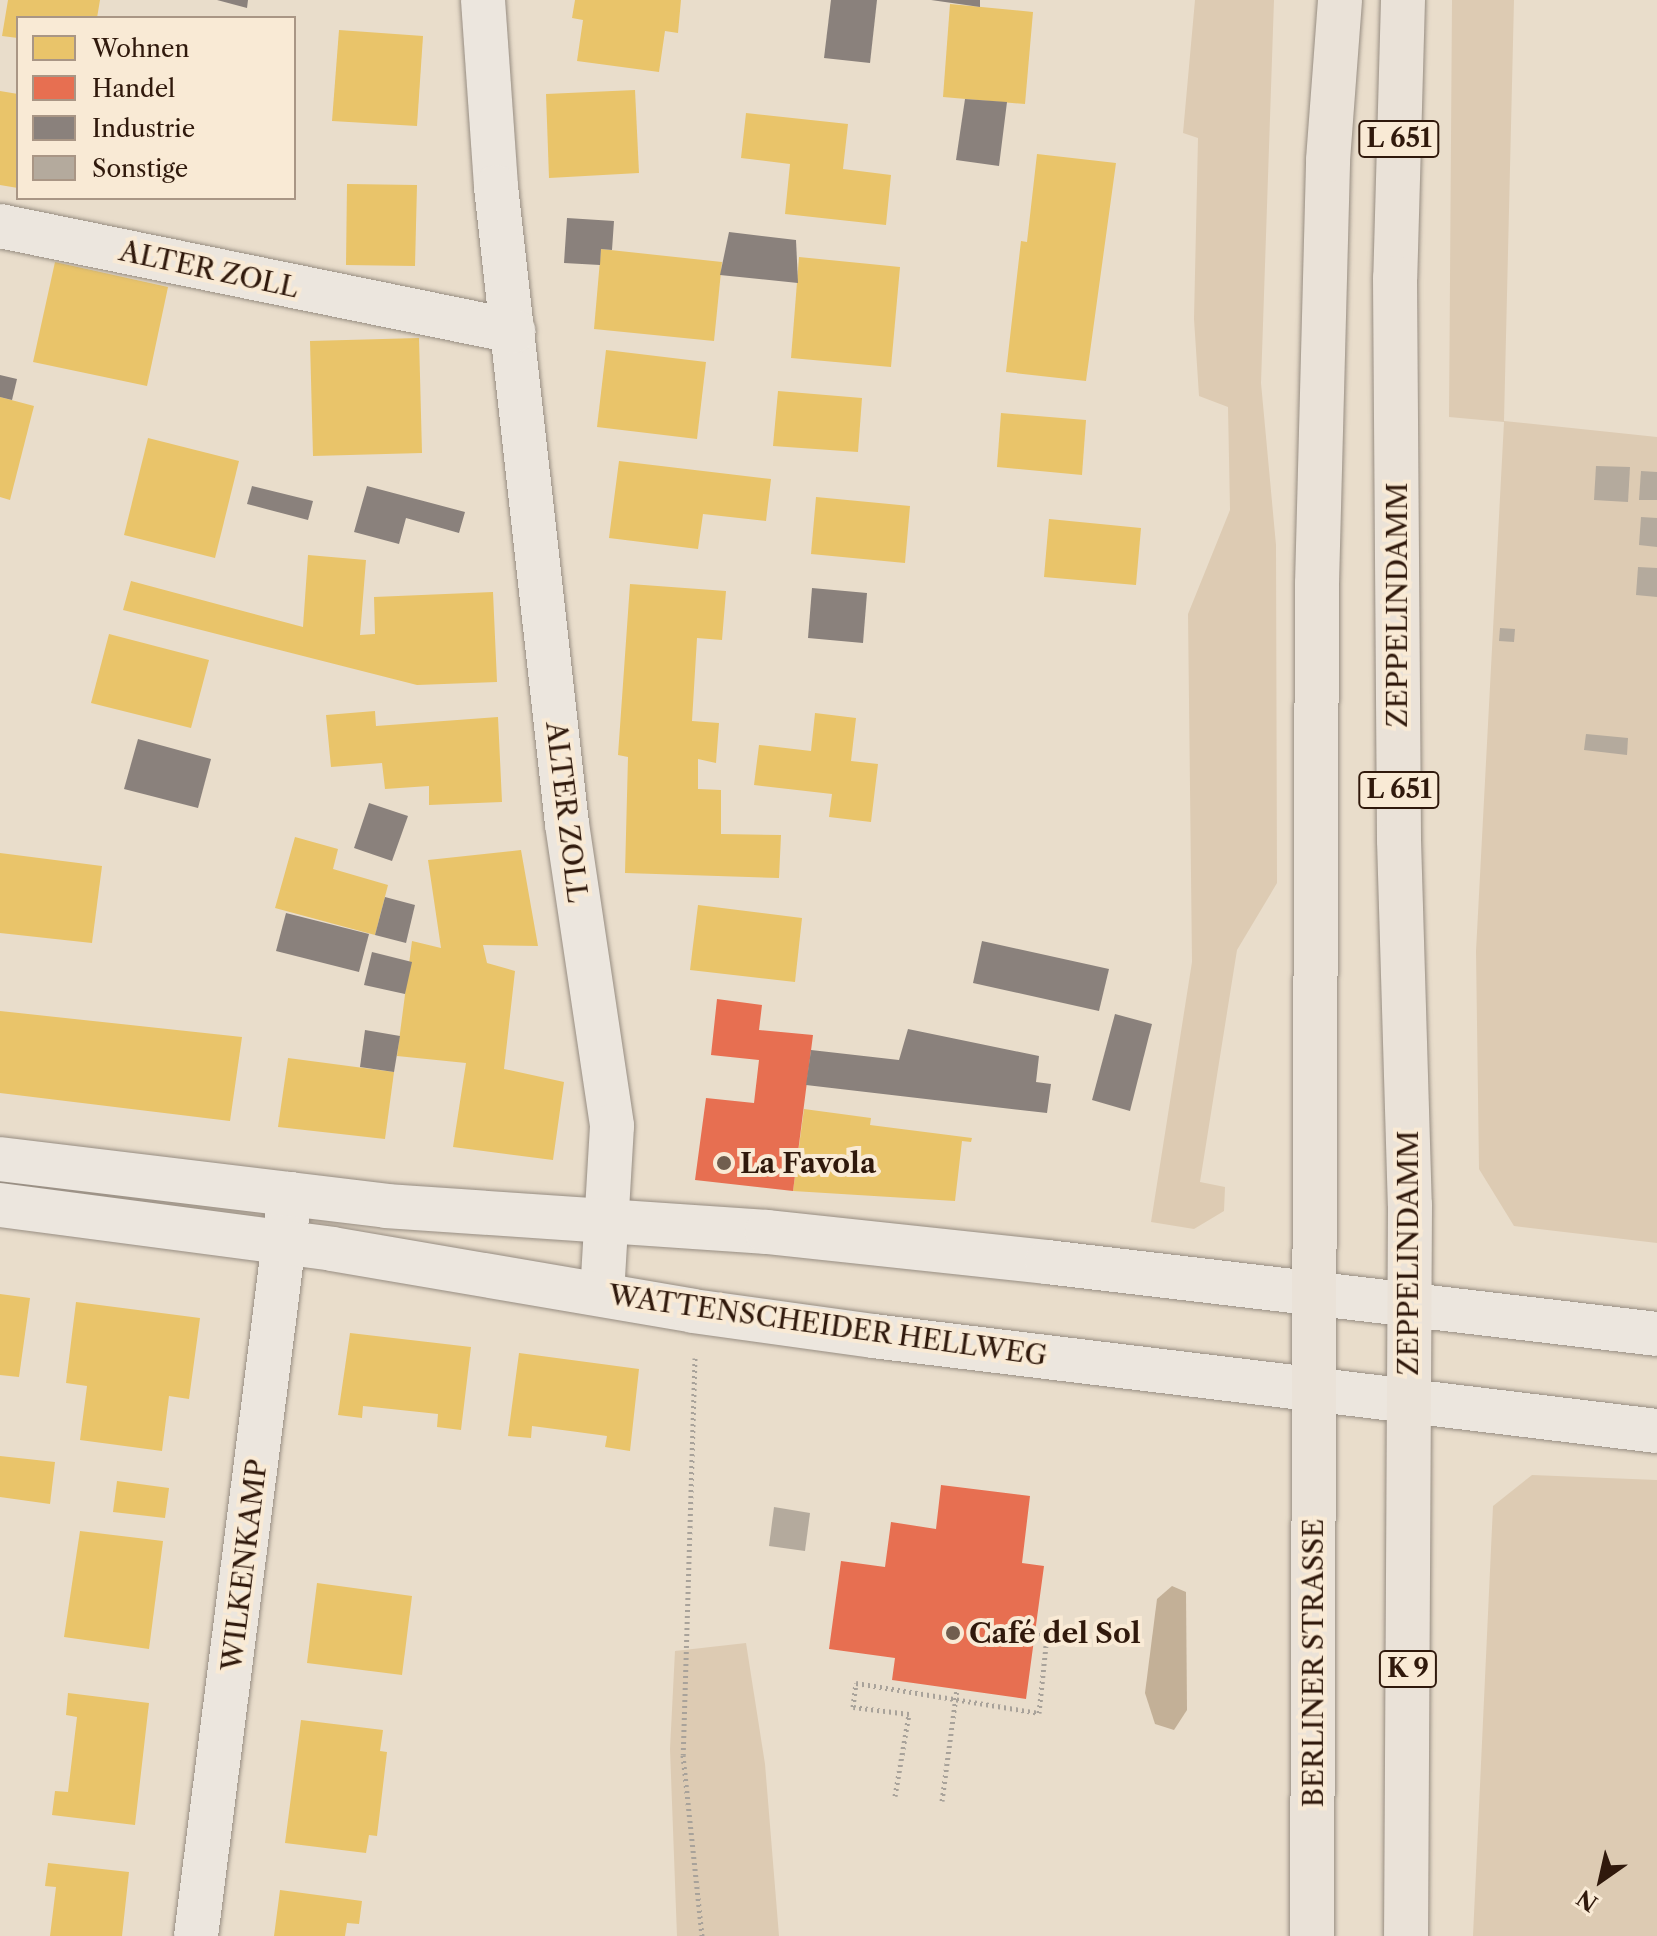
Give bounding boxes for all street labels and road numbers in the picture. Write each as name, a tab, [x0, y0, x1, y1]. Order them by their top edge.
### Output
road number: L 651	[1357, 117, 1441, 161]
street label: ALTER ZOLL	[116, 234, 302, 304]
street label: ZEPPELINDAMM	[1380, 482, 1414, 728]
street label: ALTER ZOLL	[539, 719, 595, 905]
road number: L 651	[1357, 768, 1441, 812]
street label: ZEPPELINDAMM	[1391, 1130, 1425, 1376]
street label: WATTENSCHEIDER HELLWEG	[606, 1277, 1050, 1373]
street label: WILKENKAMP	[214, 1457, 274, 1673]
street label: BERLINER STRASSE	[1296, 1518, 1330, 1808]
road number: K 9	[1378, 1647, 1438, 1691]

